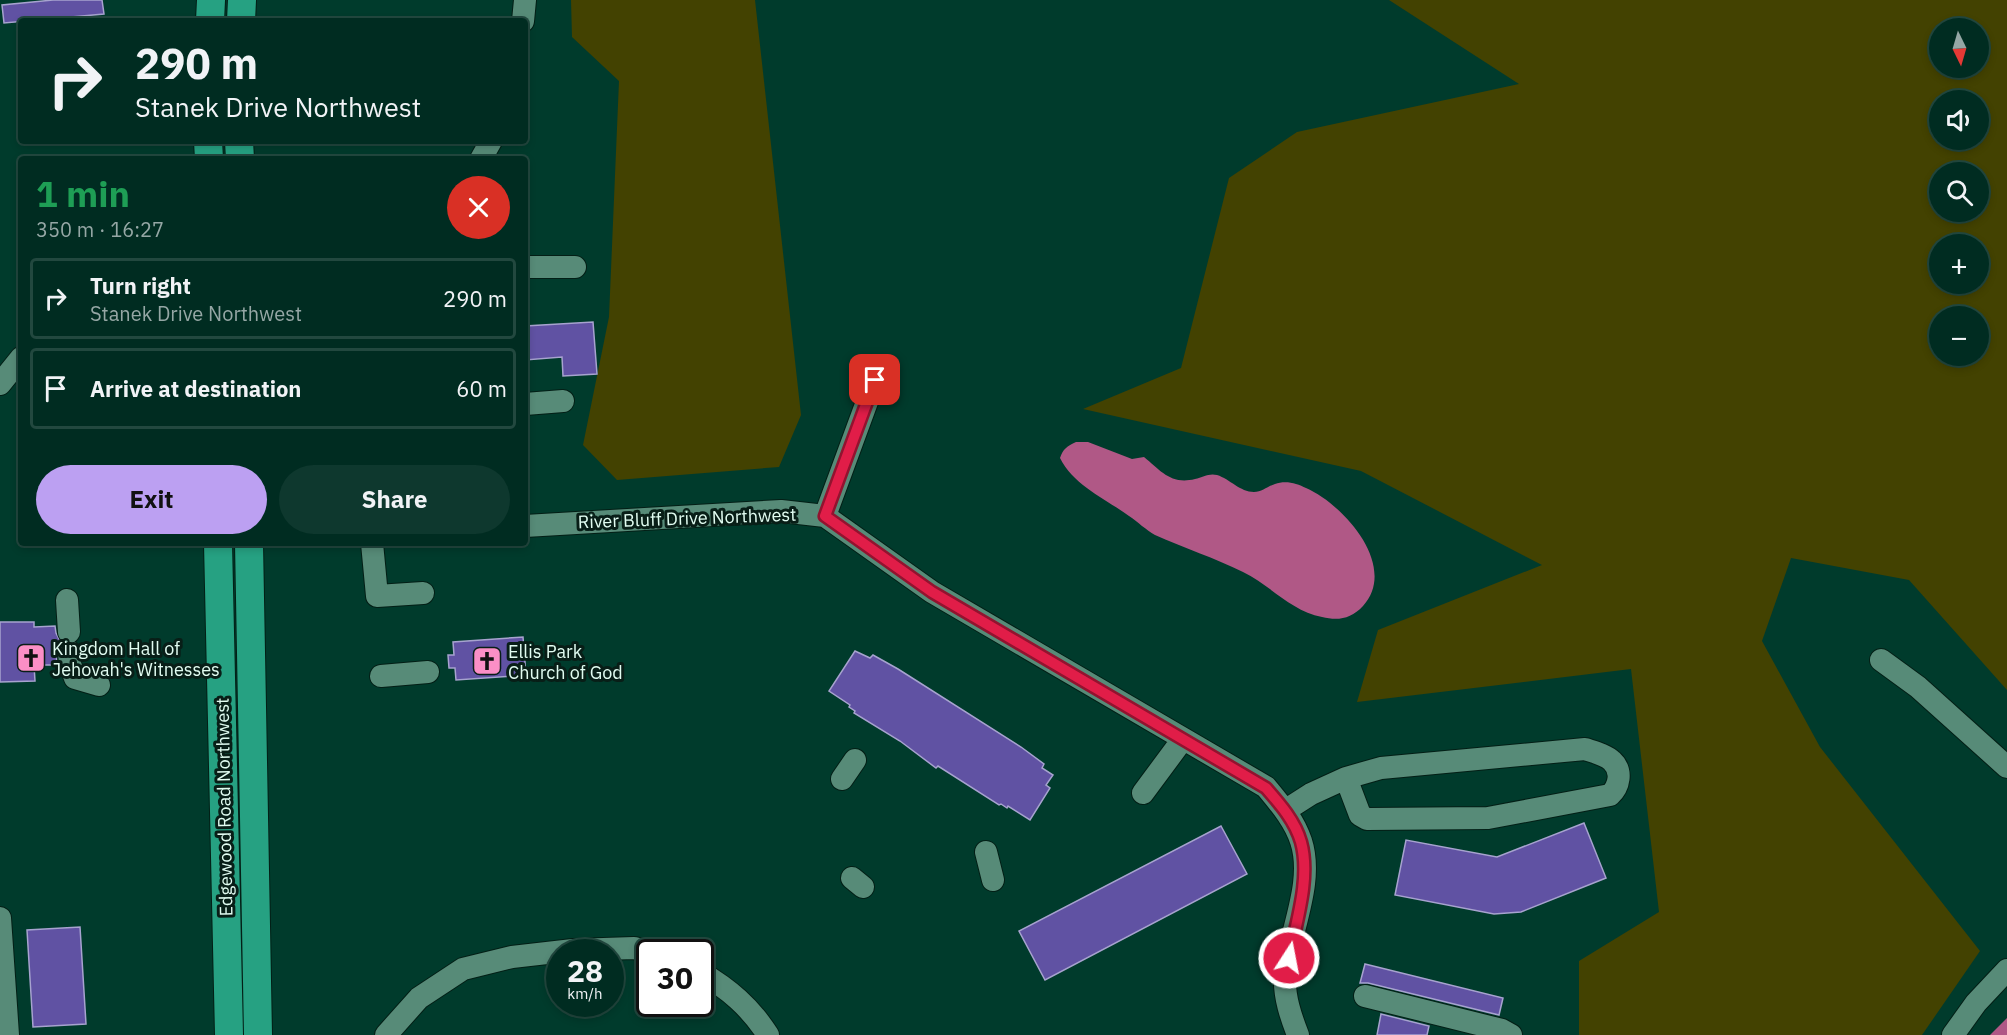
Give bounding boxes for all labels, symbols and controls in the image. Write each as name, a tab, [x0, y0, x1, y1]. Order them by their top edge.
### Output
north arrow	[1929, 18, 1989, 78]
map controls	[1929, 18, 1989, 366]
text: 290 m	[135, 36, 258, 91]
icon: right	[36, 42, 114, 120]
text: Stanek Drive Northwest	[135, 89, 421, 124]
button: sound	[1929, 90, 1989, 150]
button: search	[1929, 162, 1989, 222]
text: 1 min	[36, 170, 130, 217]
button: close	[447, 176, 510, 239]
text: 350 m · 16:27	[36, 216, 164, 243]
button: +	[1929, 234, 1989, 294]
text: Turn right	[90, 271, 191, 300]
icon: right	[39, 282, 72, 315]
text: 290 m	[443, 284, 507, 313]
text: Stanek Drive Northwest	[90, 300, 302, 327]
button: −	[1929, 306, 1989, 366]
pin	[849, 354, 900, 405]
icon: arrive	[858, 363, 891, 396]
icon: arrive	[39, 372, 72, 405]
text: Arrive at destination	[90, 374, 301, 403]
text: 60 m	[456, 374, 507, 403]
button: Exit	[36, 465, 267, 534]
button: Share	[279, 465, 510, 534]
street label: River Bluff Drive Northwest	[577, 503, 797, 533]
place label: Kingdom Hall of Jehovah's Witnesses	[52, 637, 220, 681]
place label: Ellis Park Church of God	[508, 640, 623, 684]
church icon: Kingdom Hall of Jehovah's Witnesses	[15, 642, 47, 674]
church icon: Ellis Park Church of God	[471, 645, 503, 677]
street label: Edgewood Road Northwest	[211, 697, 237, 917]
position arrow	[1257, 926, 1321, 990]
speed limit sign: 30	[636, 939, 714, 1017]
text: 28	[567, 951, 603, 990]
text: km/h	[567, 984, 603, 1003]

